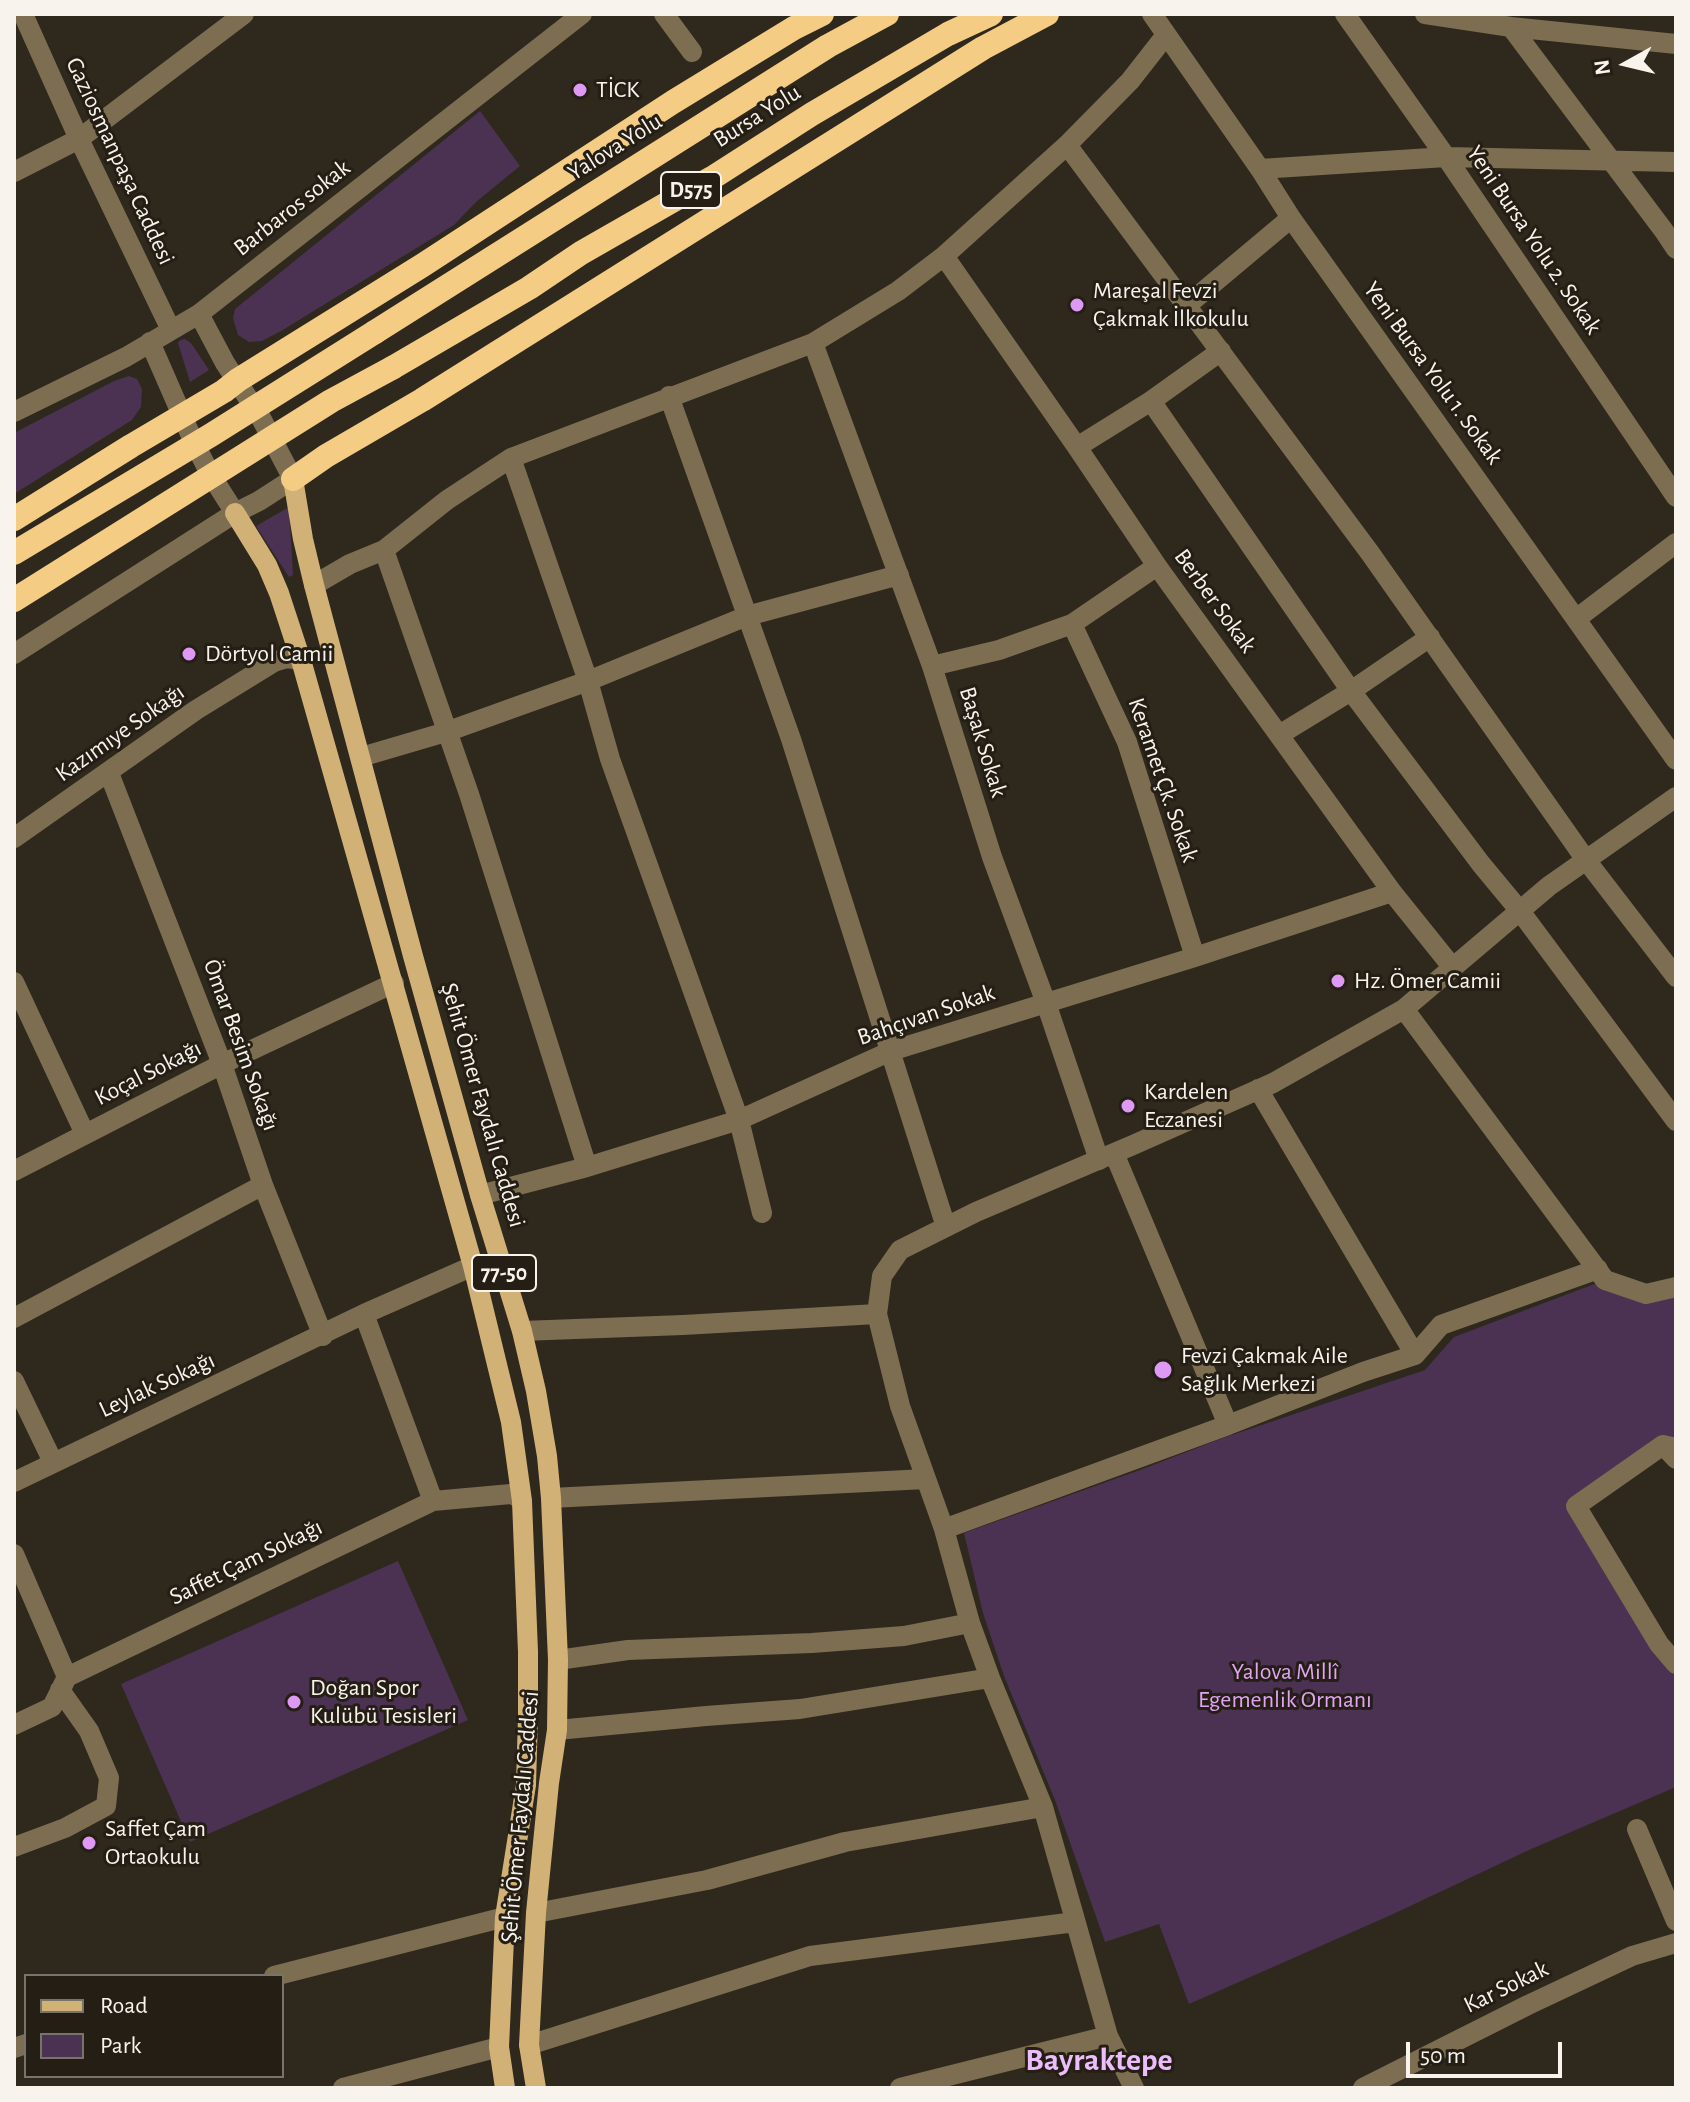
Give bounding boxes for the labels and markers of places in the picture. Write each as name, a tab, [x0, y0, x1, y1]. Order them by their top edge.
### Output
place label: TİCK	[596, 76, 639, 104]
marker: TİCK	[571, 81, 589, 99]
place label: Mareşal Fevzi Çakmak İlkokulu	[1093, 277, 1249, 333]
marker: Mareşal Fevzi Çakmak İlkokulu	[1068, 296, 1086, 314]
place label: Dörtyol Camii	[205, 640, 333, 668]
marker: Dörtyol Camii	[180, 645, 198, 663]
place label: Hz. Ömer Camii	[1354, 967, 1501, 995]
marker: Hz. Ömer Camii	[1329, 972, 1347, 990]
place label: Kardelen Eczanesi	[1144, 1078, 1228, 1134]
marker: Kardelen Eczanesi	[1119, 1097, 1137, 1115]
place label: Fevzi Çakmak Aile Sağlık Merkezi	[1181, 1342, 1348, 1398]
marker: Fevzi Çakmak Aile Sağlık Merkezi	[1152, 1359, 1174, 1381]
place label: Doğan Spor Kulübü Tesisleri	[310, 1674, 457, 1730]
marker: Doğan Spor Kulübü Tesisleri	[285, 1693, 303, 1711]
place label: Saffet Çam Ortaokulu	[105, 1815, 206, 1871]
marker: Saffet Çam Ortaokulu	[80, 1834, 98, 1852]

